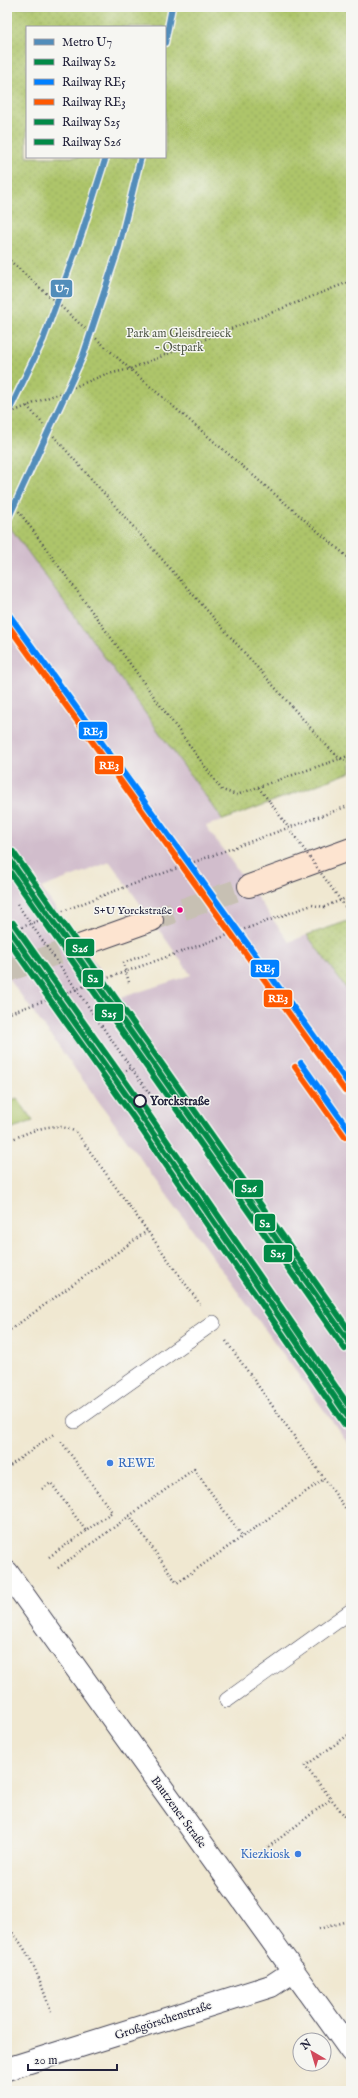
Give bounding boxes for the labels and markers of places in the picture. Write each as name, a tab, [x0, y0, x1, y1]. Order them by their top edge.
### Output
place label: S+U Yorckstraße	[94, 904, 172, 918]
marker: S+U Yorckstraße	[175, 905, 185, 915]
marker: Yorckstraße	[133, 1094, 147, 1108]
place label: Yorckstraße	[150, 1094, 210, 1109]
place label: REWE	[118, 1456, 155, 1471]
marker: REWE	[105, 1458, 115, 1468]
place label: Kiezkiosk	[240, 1847, 291, 1862]
marker: Kiezkiosk	[293, 1849, 303, 1859]

